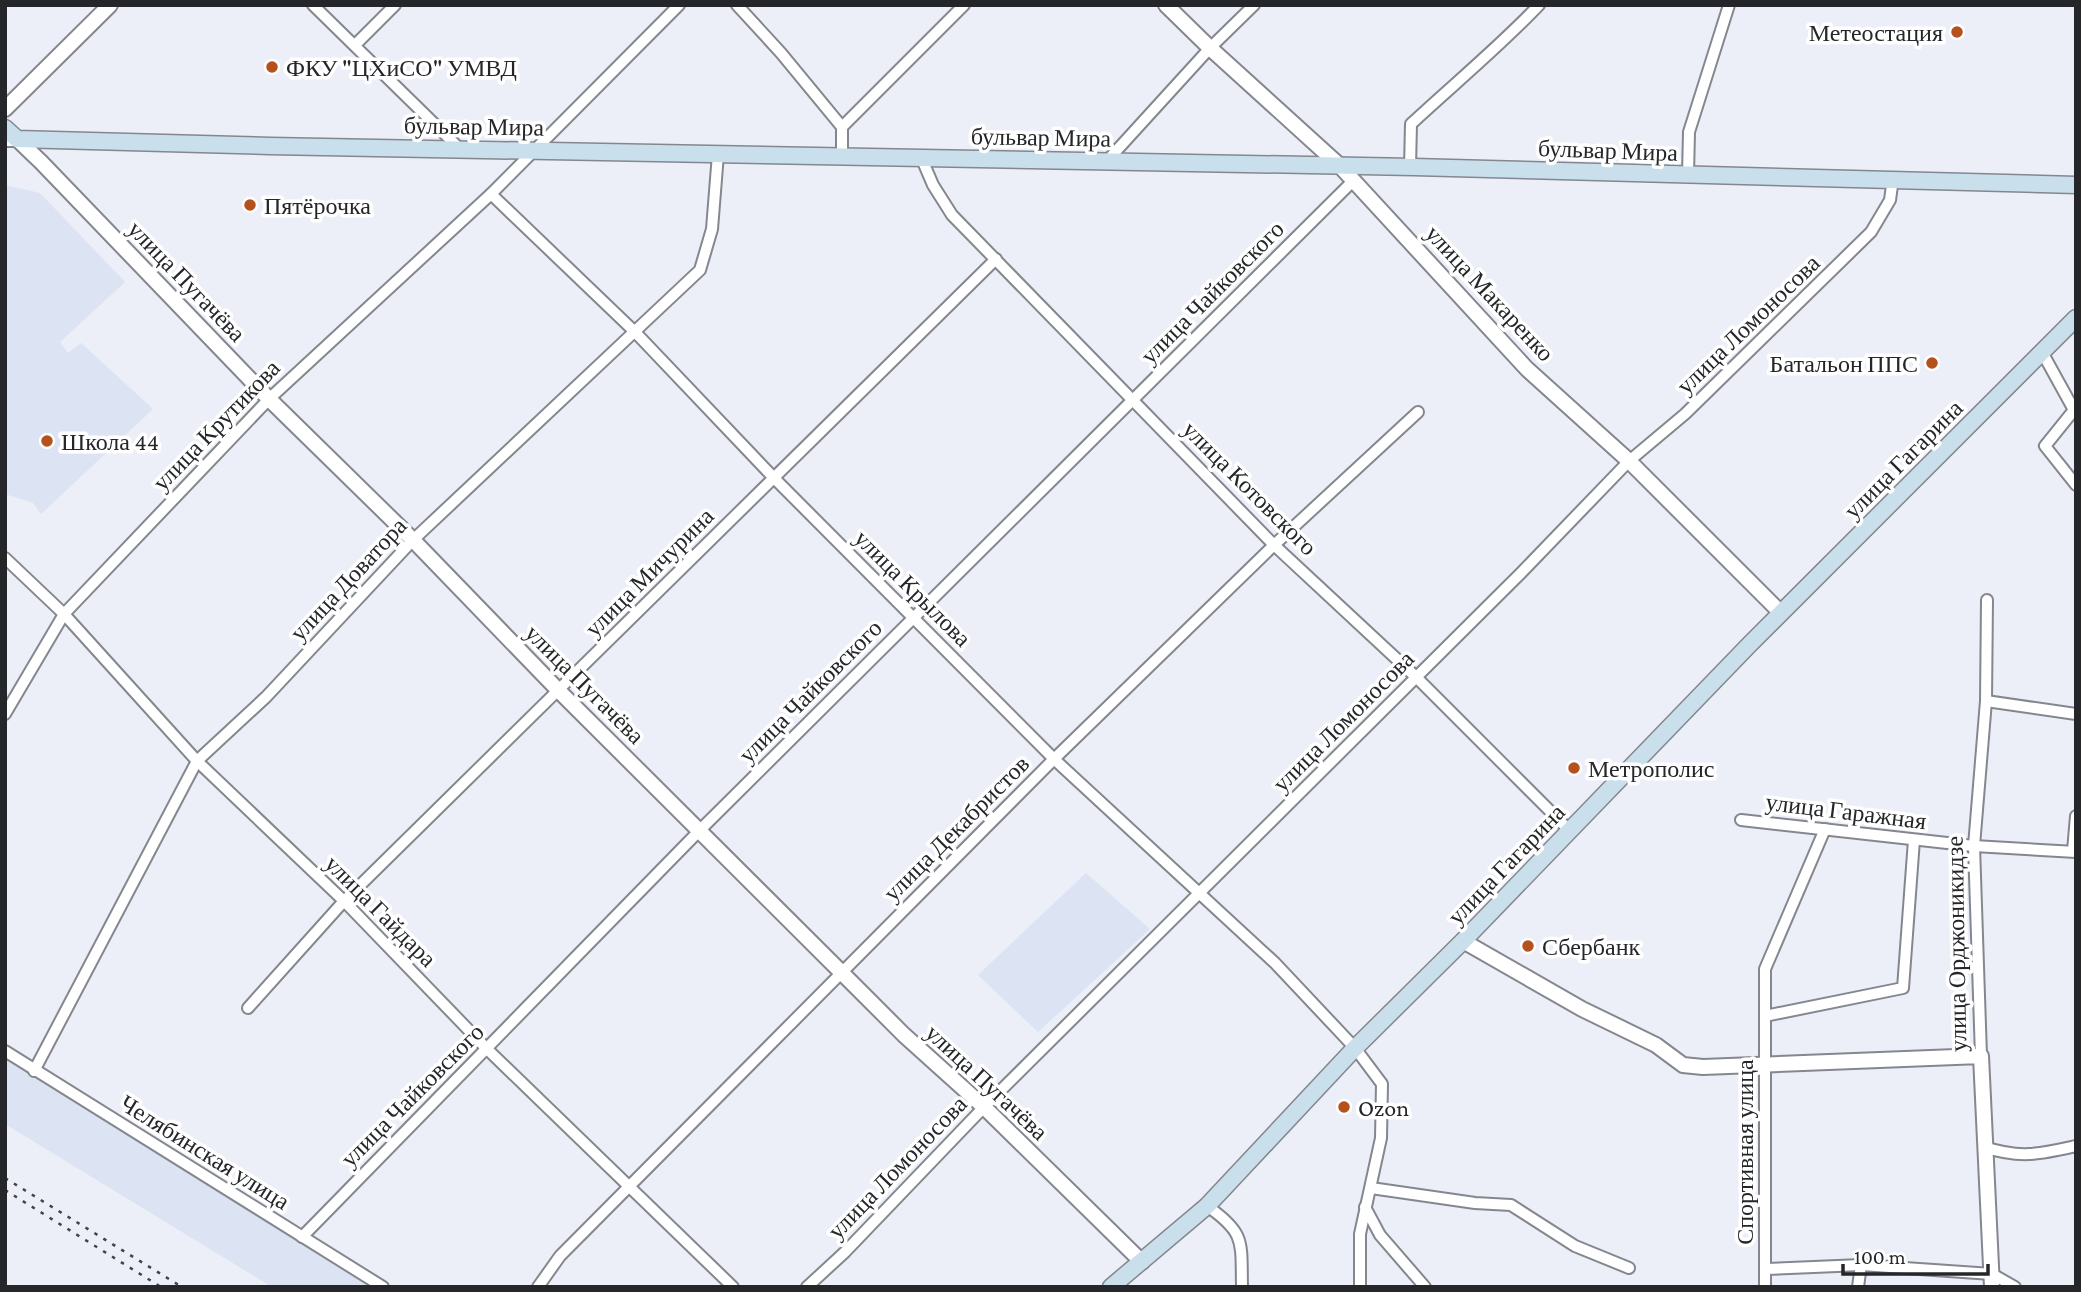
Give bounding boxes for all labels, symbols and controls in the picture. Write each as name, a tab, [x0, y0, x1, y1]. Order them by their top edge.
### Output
place label: Метеостация	[1809, 19, 1943, 46]
marker: Метеостация	[1949, 24, 1965, 40]
place label: ФКУ "ЦХиСО" УМВД	[286, 54, 517, 81]
marker: ФКУ "ЦХиСО" УМВД	[264, 59, 280, 75]
street label: бульвар Мира	[404, 111, 545, 141]
street label: бульвар Мира	[971, 122, 1112, 152]
street label: бульвар Мира	[1537, 134, 1679, 166]
place label: Пятёрочка	[264, 192, 371, 219]
marker: Пятёрочка	[242, 197, 258, 213]
street label: улица Пугачёва	[123, 215, 251, 347]
street label: улица Чайковского	[1135, 215, 1289, 369]
street label: улица Макаренко	[1420, 220, 1560, 366]
street label: улица Ломоносова	[1671, 249, 1825, 399]
place label: Батальон ППС	[1770, 350, 1918, 377]
street label: улица Крутикова	[147, 354, 285, 496]
marker: Батальон ППС	[1924, 355, 1940, 371]
street label: улица Гагарина	[1838, 394, 1968, 524]
street label: улица Котовского	[1178, 416, 1322, 560]
place label: Школа 44	[61, 428, 159, 455]
marker: Школа 44	[39, 433, 55, 449]
street label: улица Мичурина	[579, 502, 719, 642]
street label: улица Доватора	[284, 512, 412, 646]
street label: улица Крылова	[849, 524, 977, 652]
street label: улица Чайковского	[733, 614, 887, 768]
street label: улица Пугачёва	[520, 619, 650, 749]
street label: улица Ломоносова	[1267, 645, 1419, 797]
street label: улица Декабристов	[878, 750, 1034, 906]
place label: Метрополис	[1588, 755, 1714, 782]
marker: Метрополис	[1566, 760, 1582, 776]
street label: улица Гаражная	[1764, 788, 1928, 834]
street label: улица Гагарина	[1442, 798, 1570, 930]
street label: улица Орджоникидзе	[1941, 836, 1971, 1052]
street label: улица Гайдара	[320, 850, 442, 972]
place label: Сбербанк	[1542, 933, 1641, 960]
marker: Сбербанк	[1520, 938, 1536, 954]
street label: улица Чайковского	[335, 1018, 489, 1172]
street label: улица Пугачёва	[920, 1019, 1054, 1146]
street label: Спортивная улица	[1731, 1059, 1758, 1245]
street label: Челябинская улица	[115, 1089, 295, 1215]
street label: улица Ломоносова	[822, 1090, 972, 1244]
place label: Ozon	[1358, 1094, 1409, 1121]
marker: Ozon	[1336, 1099, 1352, 1115]
scale bar	[1843, 1232, 1988, 1276]
text: 100 m	[1854, 1245, 1906, 1269]

